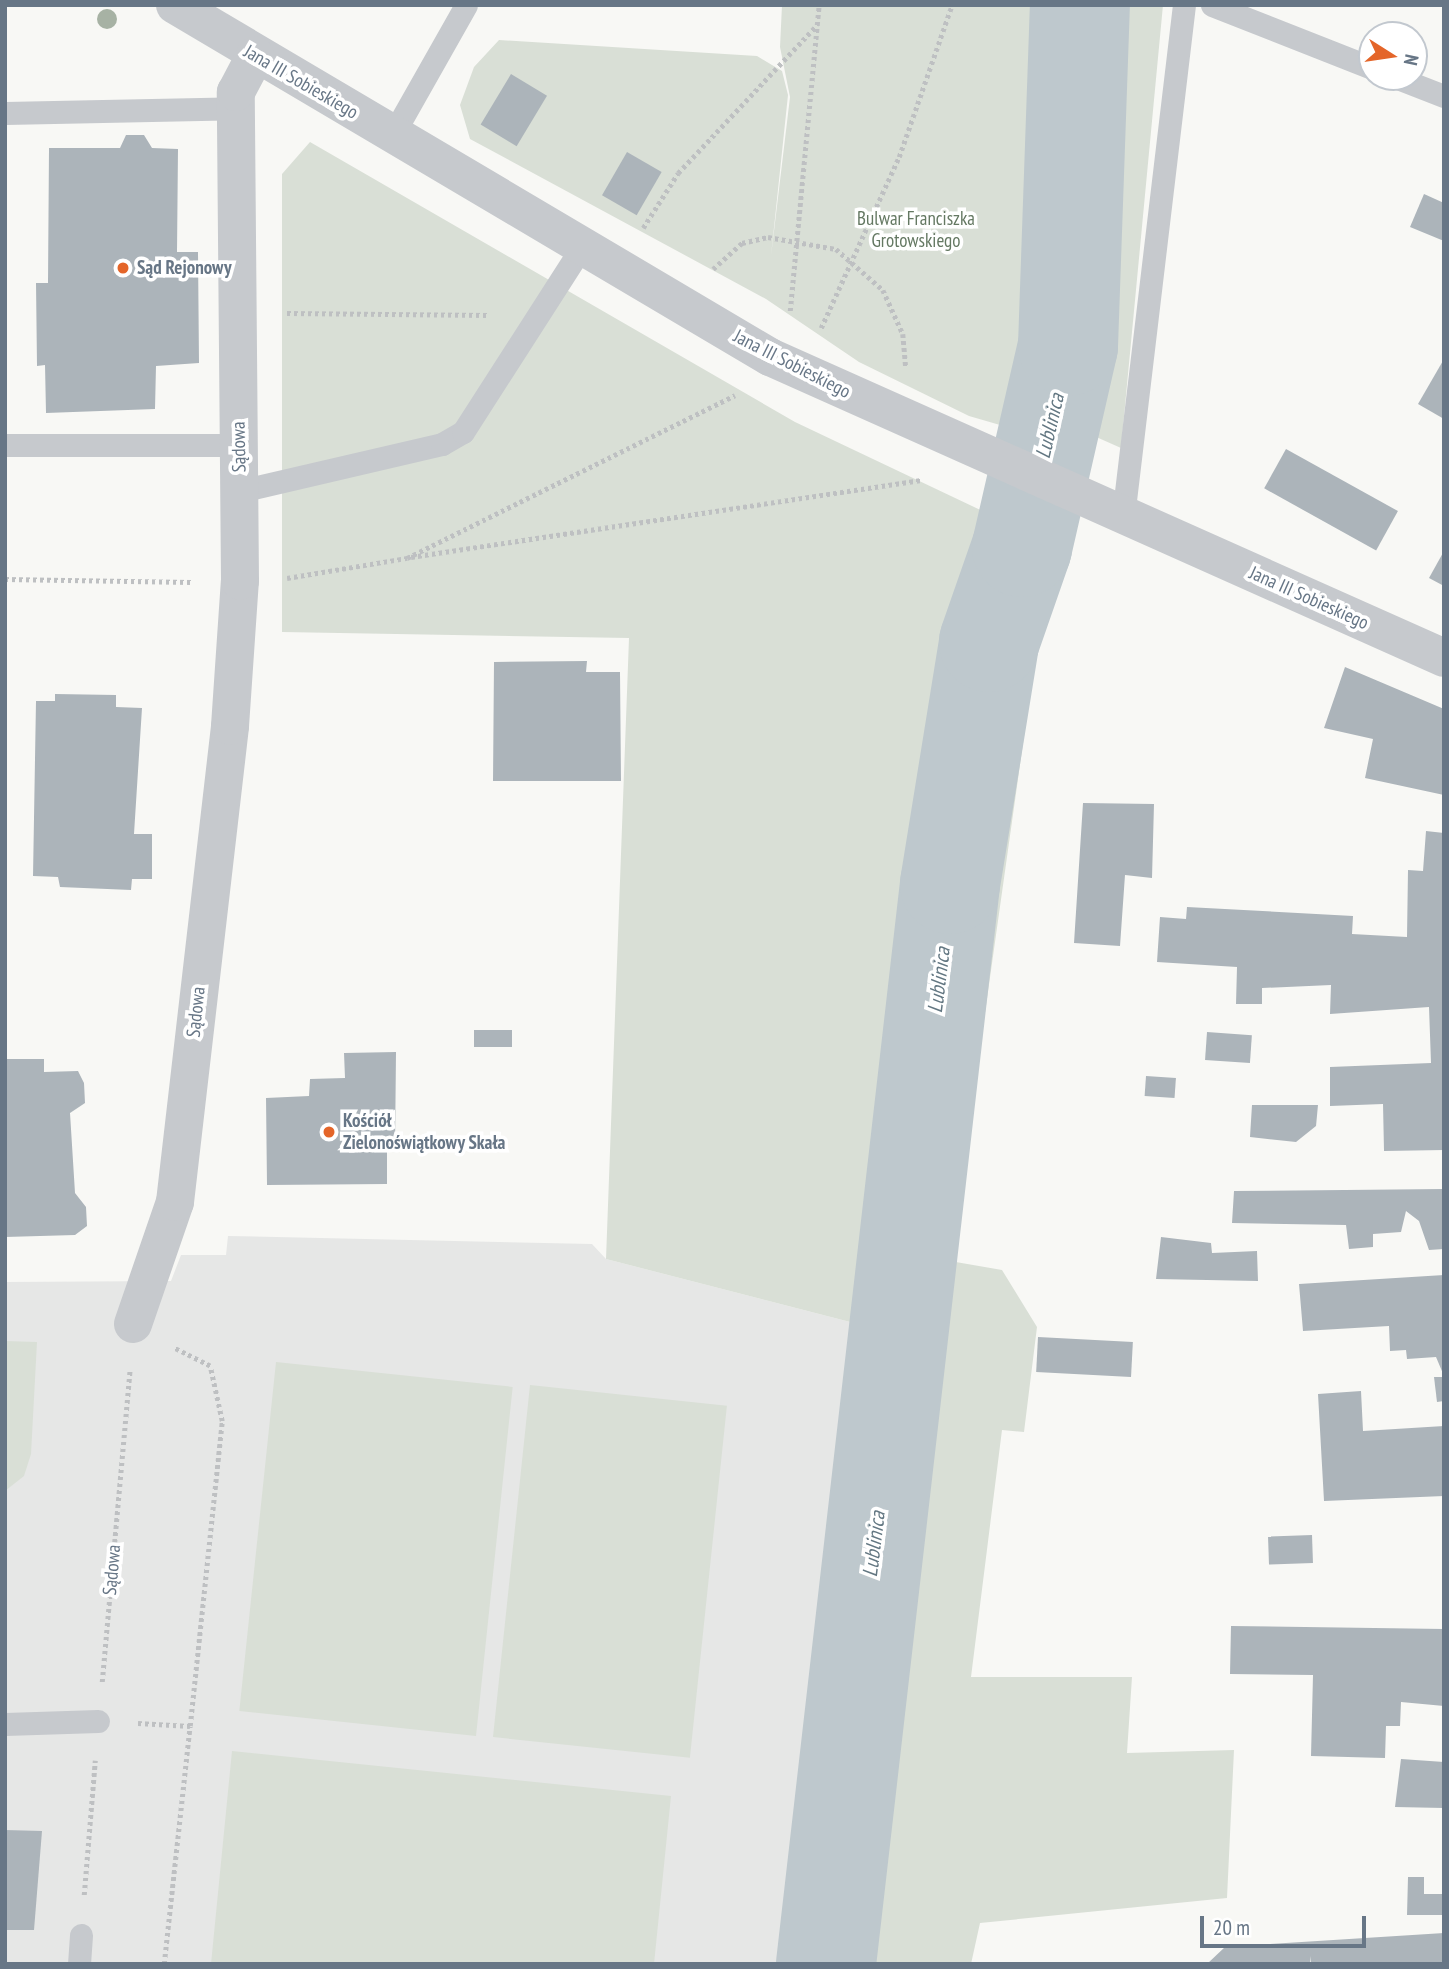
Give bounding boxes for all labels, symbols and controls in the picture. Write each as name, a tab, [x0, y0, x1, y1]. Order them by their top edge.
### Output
north arrow	[1358, 21, 1428, 91]
street label: Jana III Sobieskiego	[240, 40, 362, 124]
text: N	[1399, 52, 1424, 67]
park label: Bulwar Franciszka Grotowskiego	[857, 208, 975, 252]
place label: Sąd Rejonowy	[137, 257, 232, 279]
marker: Sąd Rejonowy	[115, 260, 131, 276]
street label: Jana III Sobieskiego	[730, 325, 854, 403]
water label: Lublinica	[1030, 391, 1070, 461]
street label: Sądowa	[227, 421, 251, 473]
street label: Jana III Sobieskiego	[1246, 562, 1372, 634]
water label: Lublinica	[922, 946, 956, 1014]
street label: Sądowa	[182, 986, 210, 1038]
place label: Kościół Zielonoświątkowy Skała	[343, 1110, 506, 1154]
marker: Kościół Zielonoświątkowy Skała	[321, 1124, 337, 1140]
water label: Lublinica	[857, 1510, 891, 1578]
street label: Sądowa	[98, 1544, 126, 1596]
scale bar	[1204, 1902, 1370, 1946]
text: 20 m	[1213, 1914, 1250, 1941]

